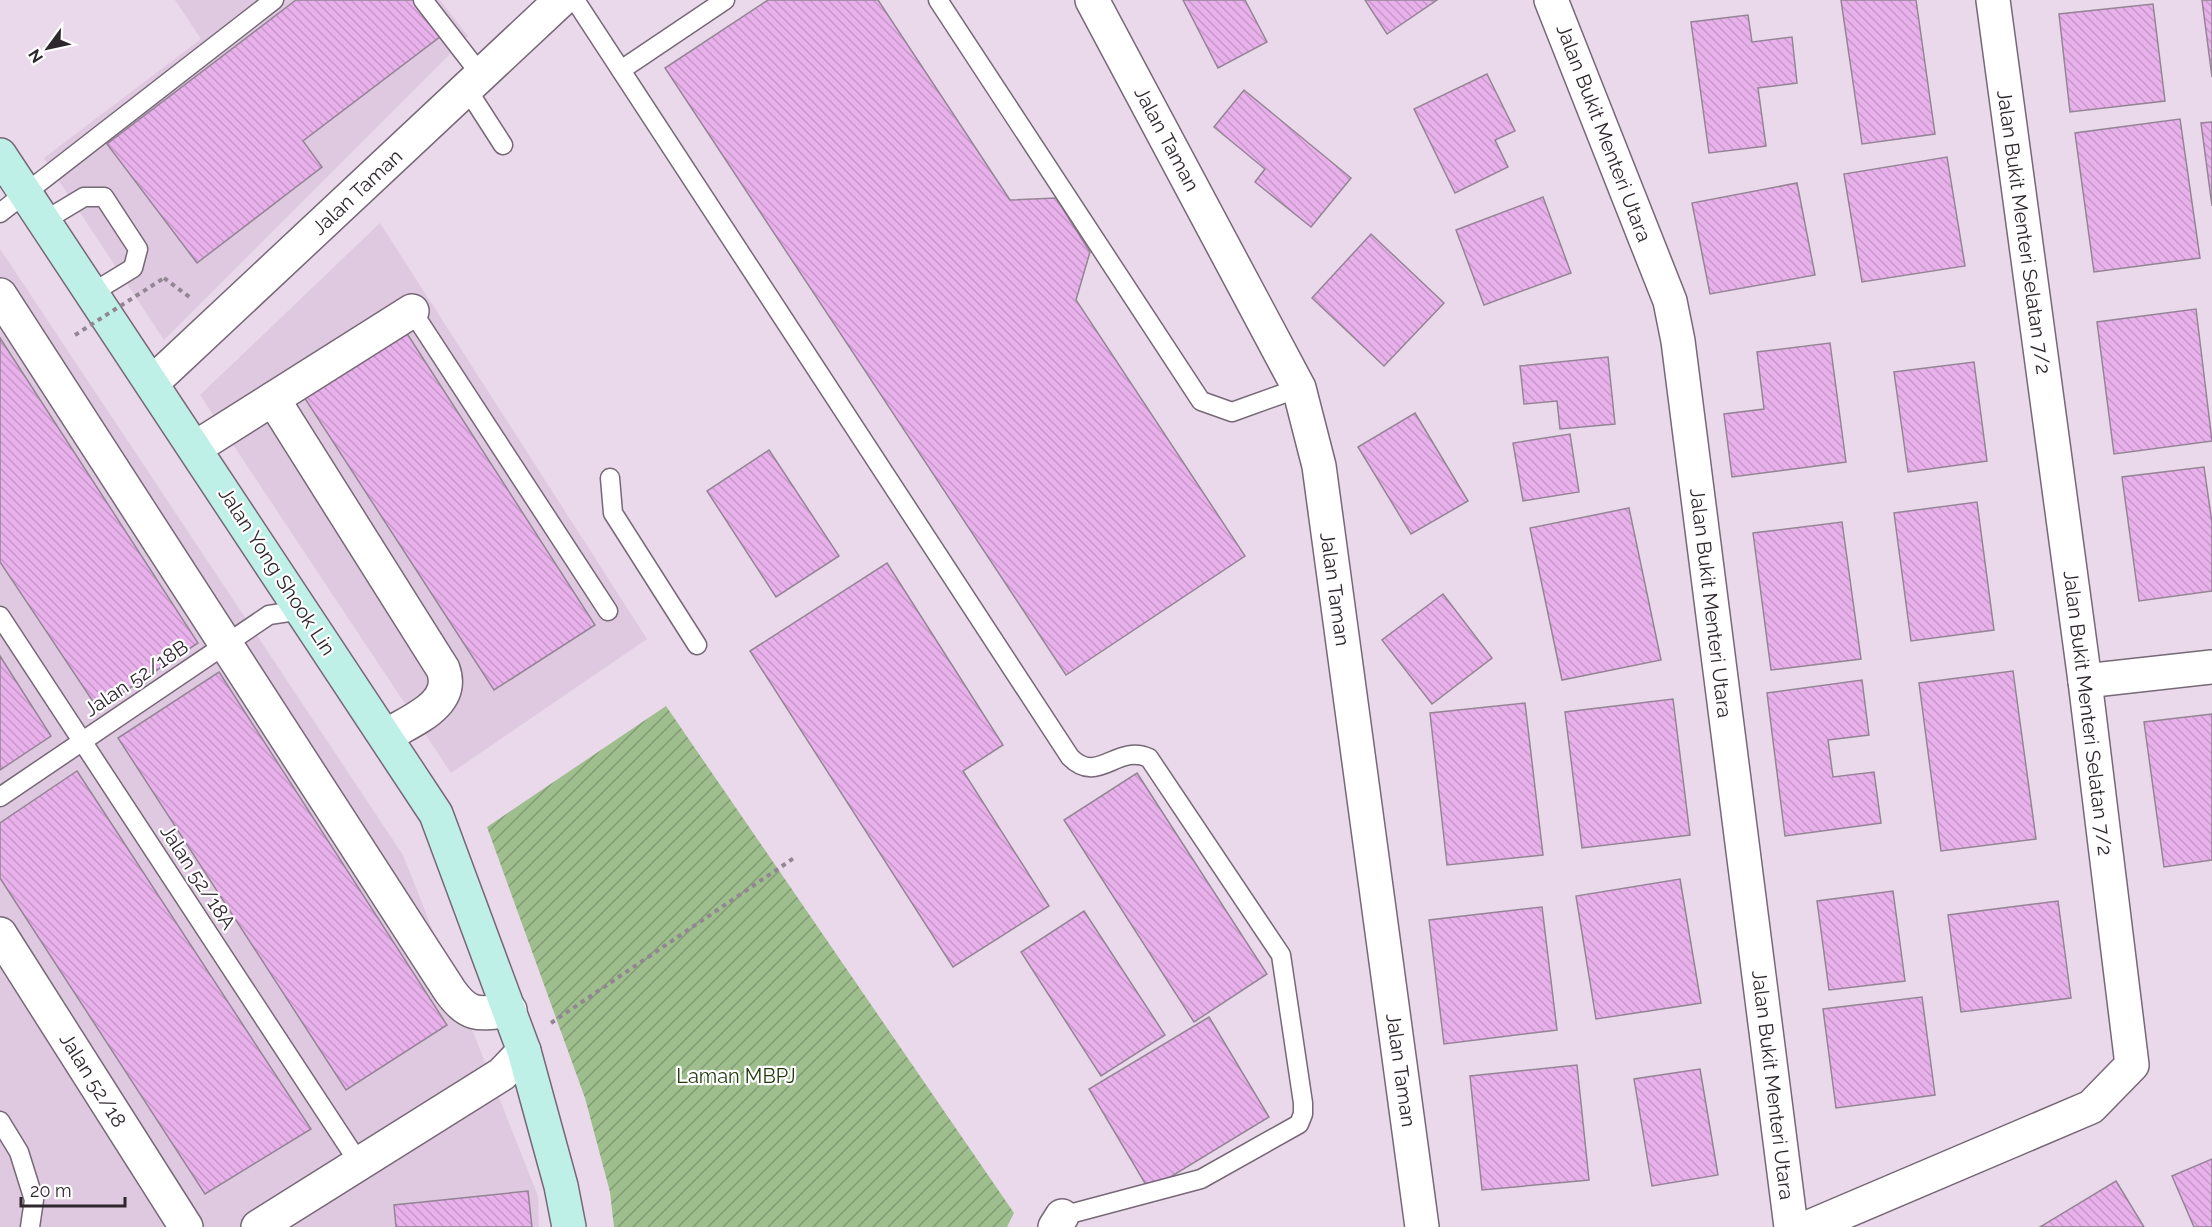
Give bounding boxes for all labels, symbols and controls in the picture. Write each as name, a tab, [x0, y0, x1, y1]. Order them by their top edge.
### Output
north arrow	[18, 18, 78, 78]
street label: Jalan Bukit Menteri Utara	[1551, 21, 1657, 245]
text: N	[25, 46, 47, 66]
street label: Jalan Taman	[1129, 83, 1205, 195]
street label: Jalan Bukit Menteri Selatan 7/2	[1992, 88, 2056, 376]
street label: Jalan Taman	[307, 144, 407, 240]
street label: Jalan Yong Shook Lin	[214, 482, 340, 660]
street label: Jalan Bukit Menteri Utara	[1685, 487, 1737, 719]
street label: Jalan Taman	[1315, 530, 1355, 648]
street label: Jalan Bukit Menteri Selatan 7/2	[2059, 569, 2117, 857]
street label: Jalan 52/18B	[79, 634, 193, 722]
street label: Jalan 52/18A	[155, 820, 241, 934]
street label: Jalan Bukit Menteri Utara	[1747, 969, 1799, 1201]
street label: Jalan Taman	[1381, 1011, 1421, 1129]
street label: Jalan 52/18	[55, 1028, 131, 1132]
park label: Laman MBPJ	[676, 1064, 796, 1088]
scale bar	[21, 1170, 124, 1208]
text: 20 m	[30, 1180, 72, 1201]

